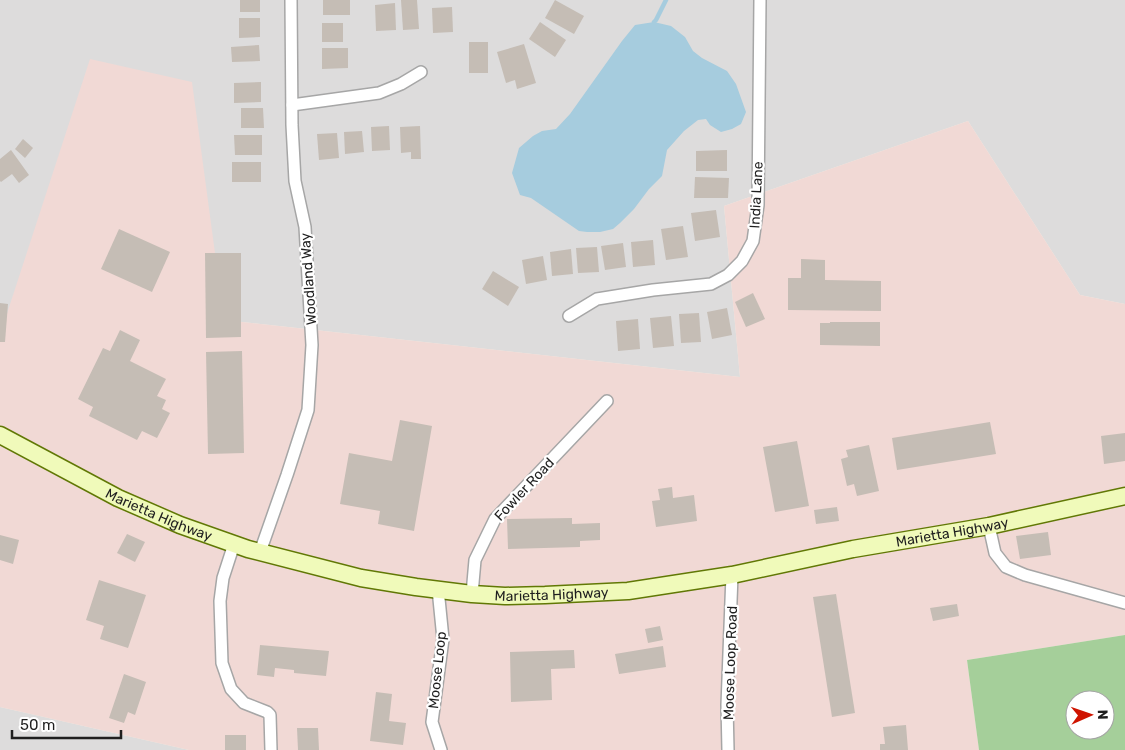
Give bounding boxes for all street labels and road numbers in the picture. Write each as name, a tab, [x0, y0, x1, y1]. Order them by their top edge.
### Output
street label: India Lane	[746, 161, 767, 229]
street label: Woodland Way	[297, 232, 320, 326]
street label: Fowler Road	[491, 454, 558, 524]
street label: Marietta Highway	[102, 485, 215, 545]
street label: Marietta Highway	[895, 514, 1010, 551]
street label: Marietta Highway	[494, 584, 609, 605]
street label: Moose Loop Road	[720, 606, 741, 720]
street label: Moose Loop	[425, 631, 450, 710]

